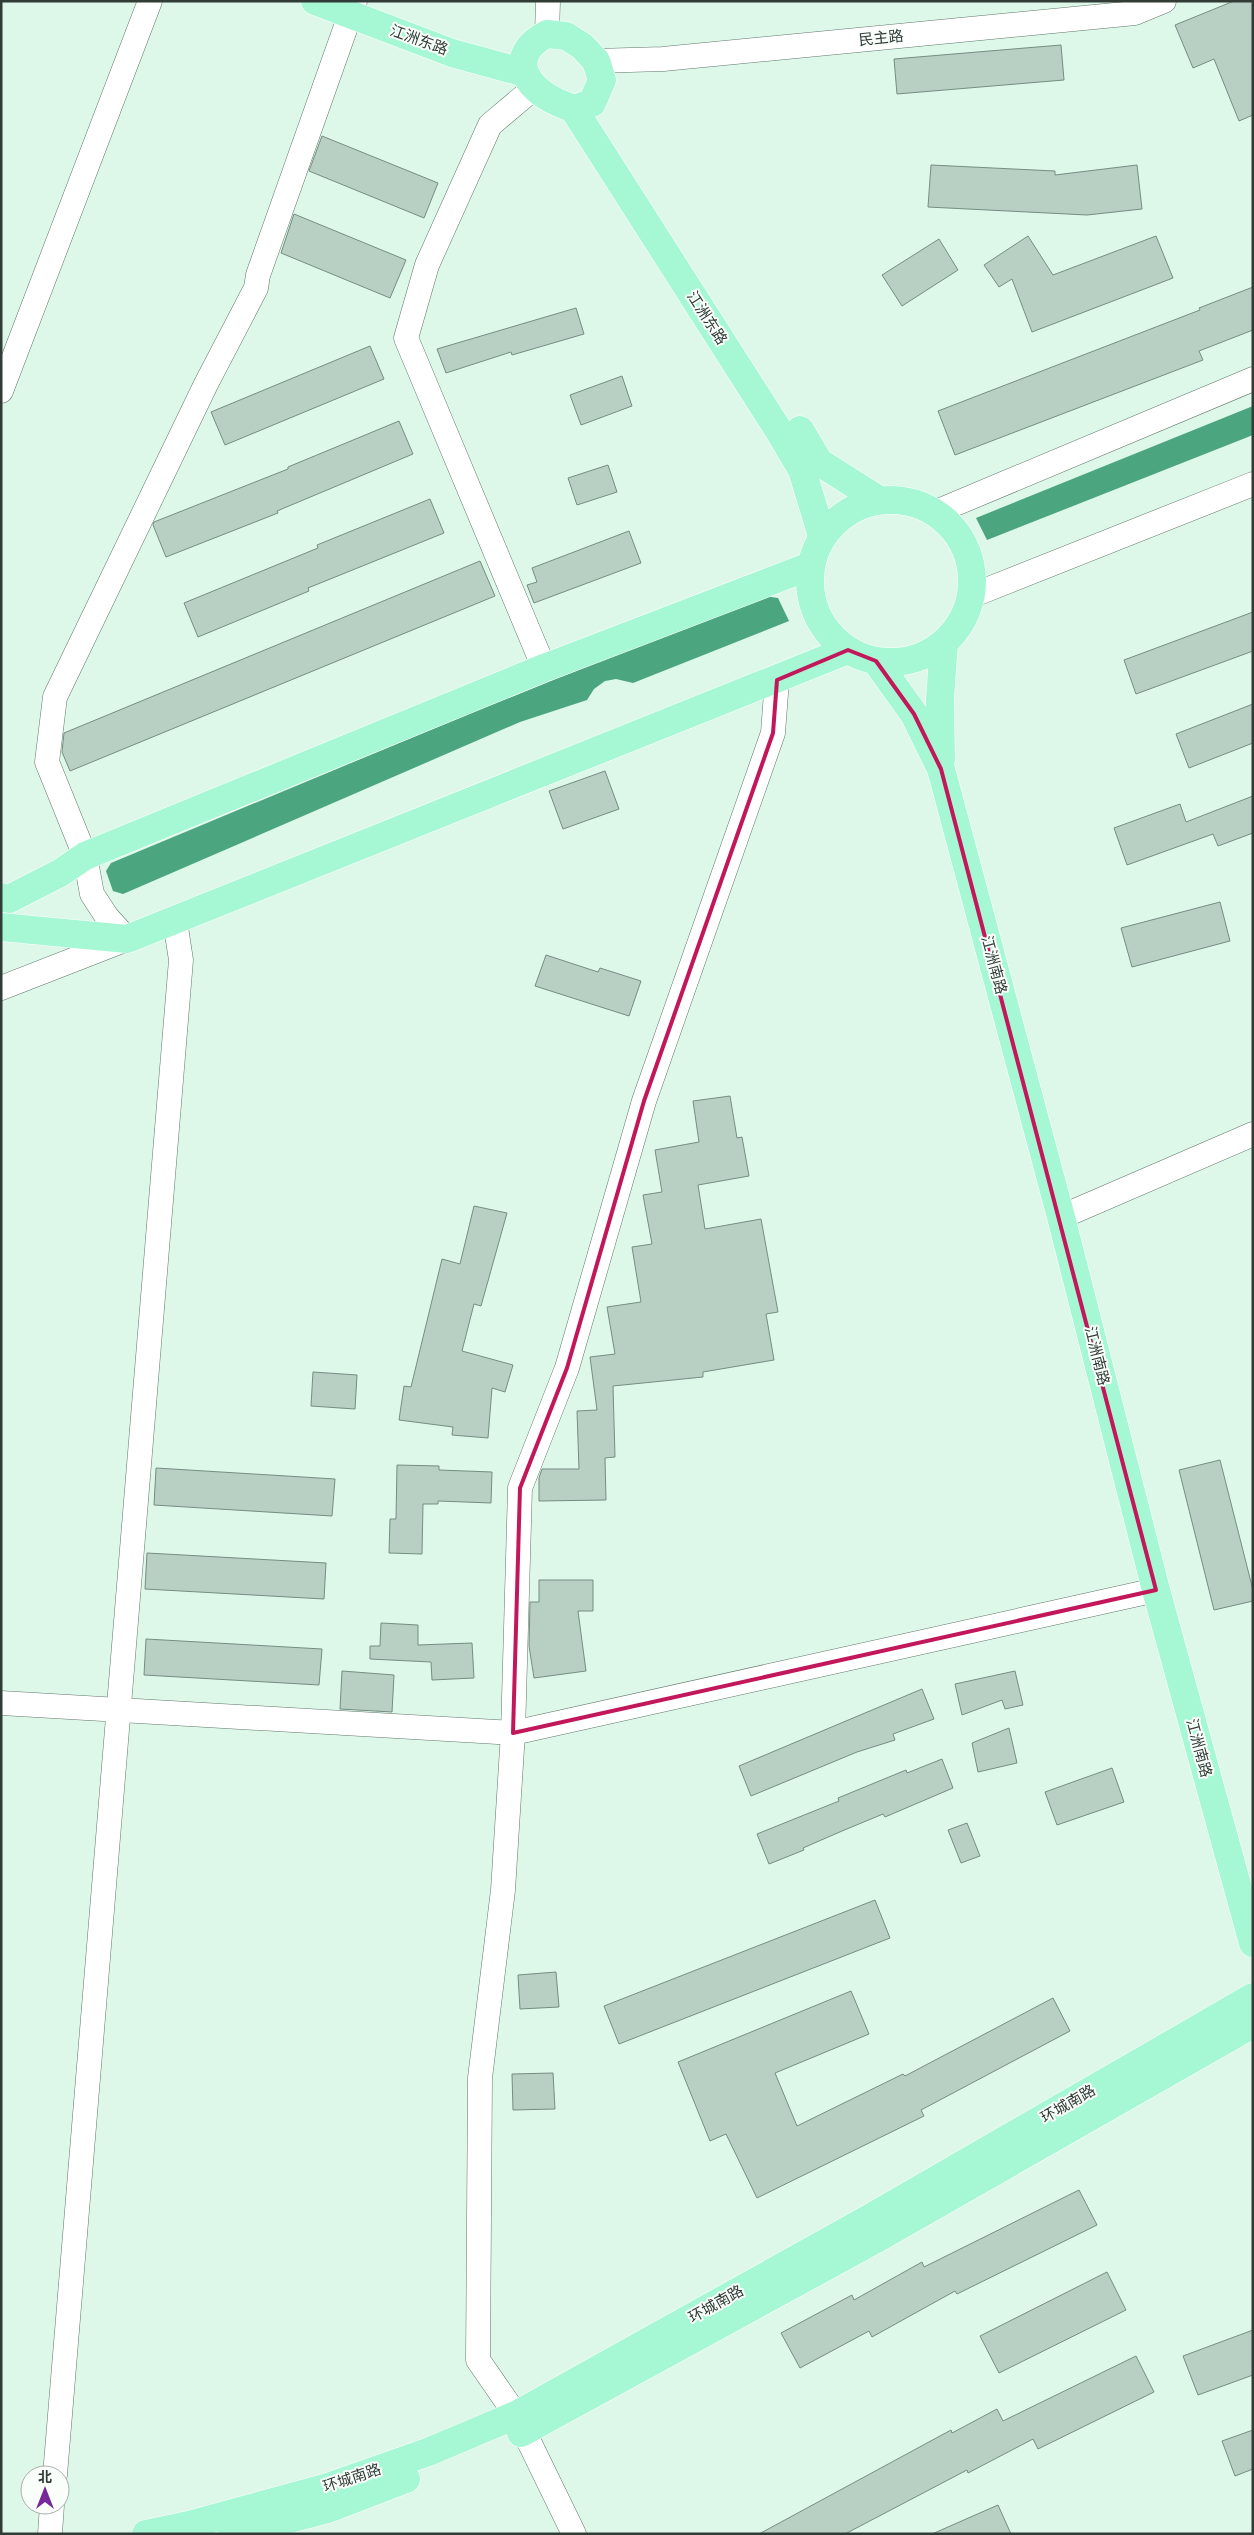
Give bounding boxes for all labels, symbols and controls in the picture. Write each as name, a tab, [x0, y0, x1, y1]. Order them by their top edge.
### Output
street label: 江洲东路	[388, 20, 451, 59]
street label: 民主路	[858, 26, 904, 49]
street label: 江洲东路	[683, 287, 732, 348]
street label: 江洲南路	[978, 933, 1011, 996]
street label: 江洲南路	[1081, 1324, 1114, 1387]
street label: 江洲南路	[1183, 1716, 1216, 1779]
street label: 环城南路	[1037, 2080, 1098, 2127]
street label: 环城南路	[685, 2281, 747, 2326]
street label: 环城南路	[320, 2459, 383, 2496]
north arrow	[20, 2465, 70, 2515]
text: 北	[38, 2468, 52, 2486]

